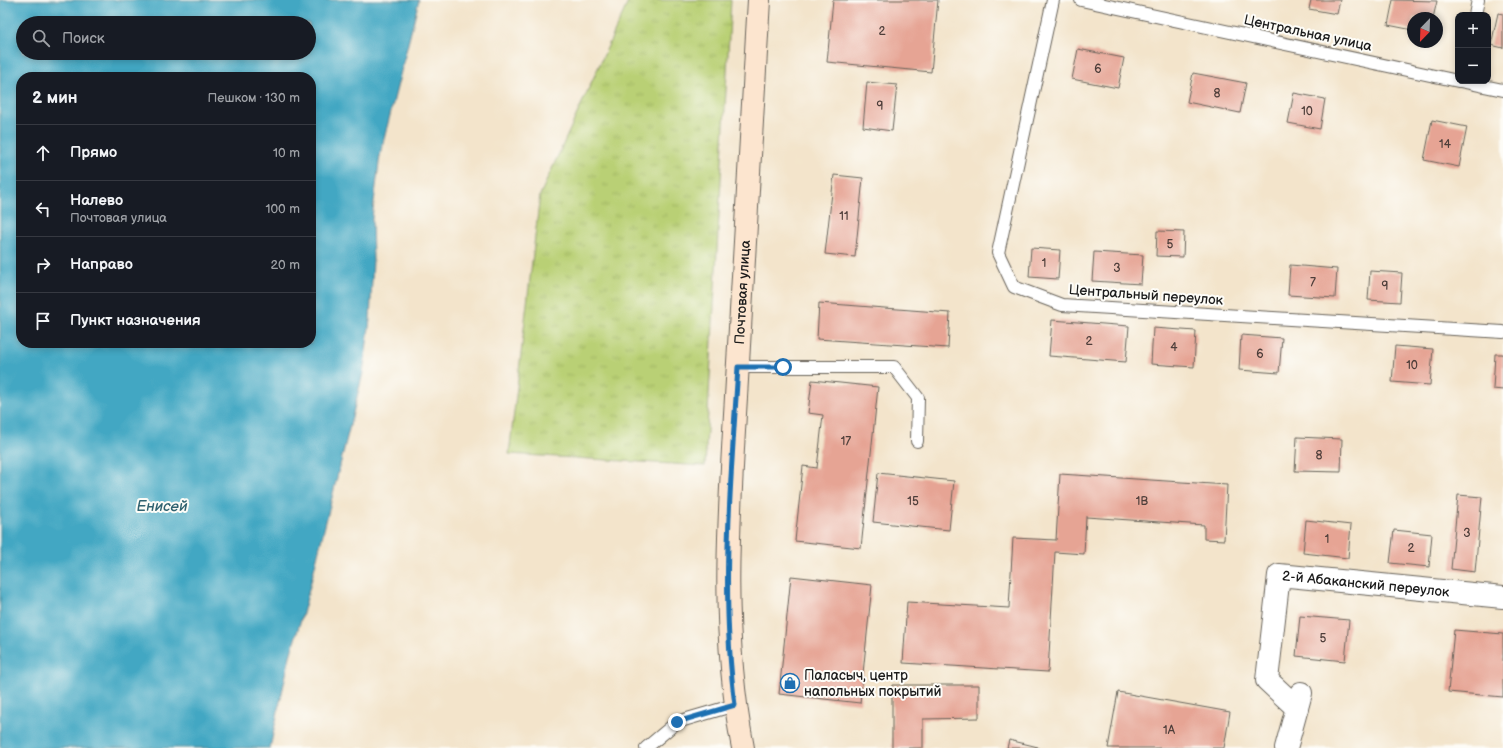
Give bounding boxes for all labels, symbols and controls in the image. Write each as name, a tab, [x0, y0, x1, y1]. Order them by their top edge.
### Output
street label: Центральная улица	[1242, 11, 1374, 55]
north arrow	[1407, 12, 1443, 48]
map controls	[1455, 12, 1491, 84]
button: +	[1455, 12, 1491, 48]
search box	[16, 16, 316, 60]
house number: 2	[878, 24, 886, 39]
icon: search	[30, 27, 52, 49]
text: Поиск	[62, 29, 105, 48]
button: −	[1455, 48, 1491, 84]
house number: 6	[1094, 62, 1102, 77]
house number: 8	[1214, 86, 1221, 101]
text: 2 мин	[32, 88, 78, 108]
text: Пешком · 130 m	[208, 90, 300, 106]
house number: 9	[877, 99, 884, 114]
house number: 10	[1301, 104, 1313, 119]
house number: 14	[1439, 137, 1452, 152]
icon: ahead	[32, 142, 54, 164]
text: Прямо	[70, 143, 117, 162]
text: 10 m	[273, 145, 300, 161]
text: Налево	[70, 191, 123, 210]
icon: left	[32, 198, 54, 220]
text: 100 m	[265, 201, 300, 217]
house number: 11	[839, 209, 849, 224]
text: Почтовая улица	[70, 210, 167, 226]
house number: 5	[1167, 237, 1174, 252]
street label: Почтовая улица	[731, 239, 754, 345]
icon: right	[32, 254, 54, 276]
text: Направо	[70, 255, 133, 274]
house number: 1	[1042, 256, 1046, 271]
text: 20 m	[270, 257, 300, 273]
house number: 3	[1113, 261, 1121, 276]
house number: 7	[1310, 275, 1316, 290]
house number: 9	[1382, 279, 1389, 294]
street label: Центральный переулок	[1068, 281, 1224, 309]
icon: arrive	[32, 310, 54, 332]
text: Пункт назначения	[70, 311, 201, 330]
house number: 2	[1085, 334, 1093, 349]
house number: 4	[1170, 340, 1178, 355]
house number: 6	[1256, 347, 1264, 362]
route start	[774, 358, 792, 376]
house number: 10	[1406, 358, 1418, 373]
house number: 17	[841, 434, 851, 449]
house number: 8	[1316, 448, 1323, 463]
house number: 15	[907, 494, 919, 509]
house number: 1В	[1136, 494, 1149, 509]
water label: Енисей	[137, 497, 188, 516]
house number: 3	[1463, 526, 1471, 541]
house number: 1	[1325, 532, 1329, 547]
house number: 2	[1407, 541, 1415, 556]
street label: 2-й Абаканский переулок	[1282, 567, 1451, 600]
house number: 5	[1320, 631, 1327, 646]
place label: Паласыч, центр напольных покрытий	[804, 667, 942, 700]
shop icon: Паласыч, центр напольных покрытий	[779, 672, 801, 694]
route end	[668, 713, 686, 731]
house number: 1А	[1163, 723, 1176, 738]

